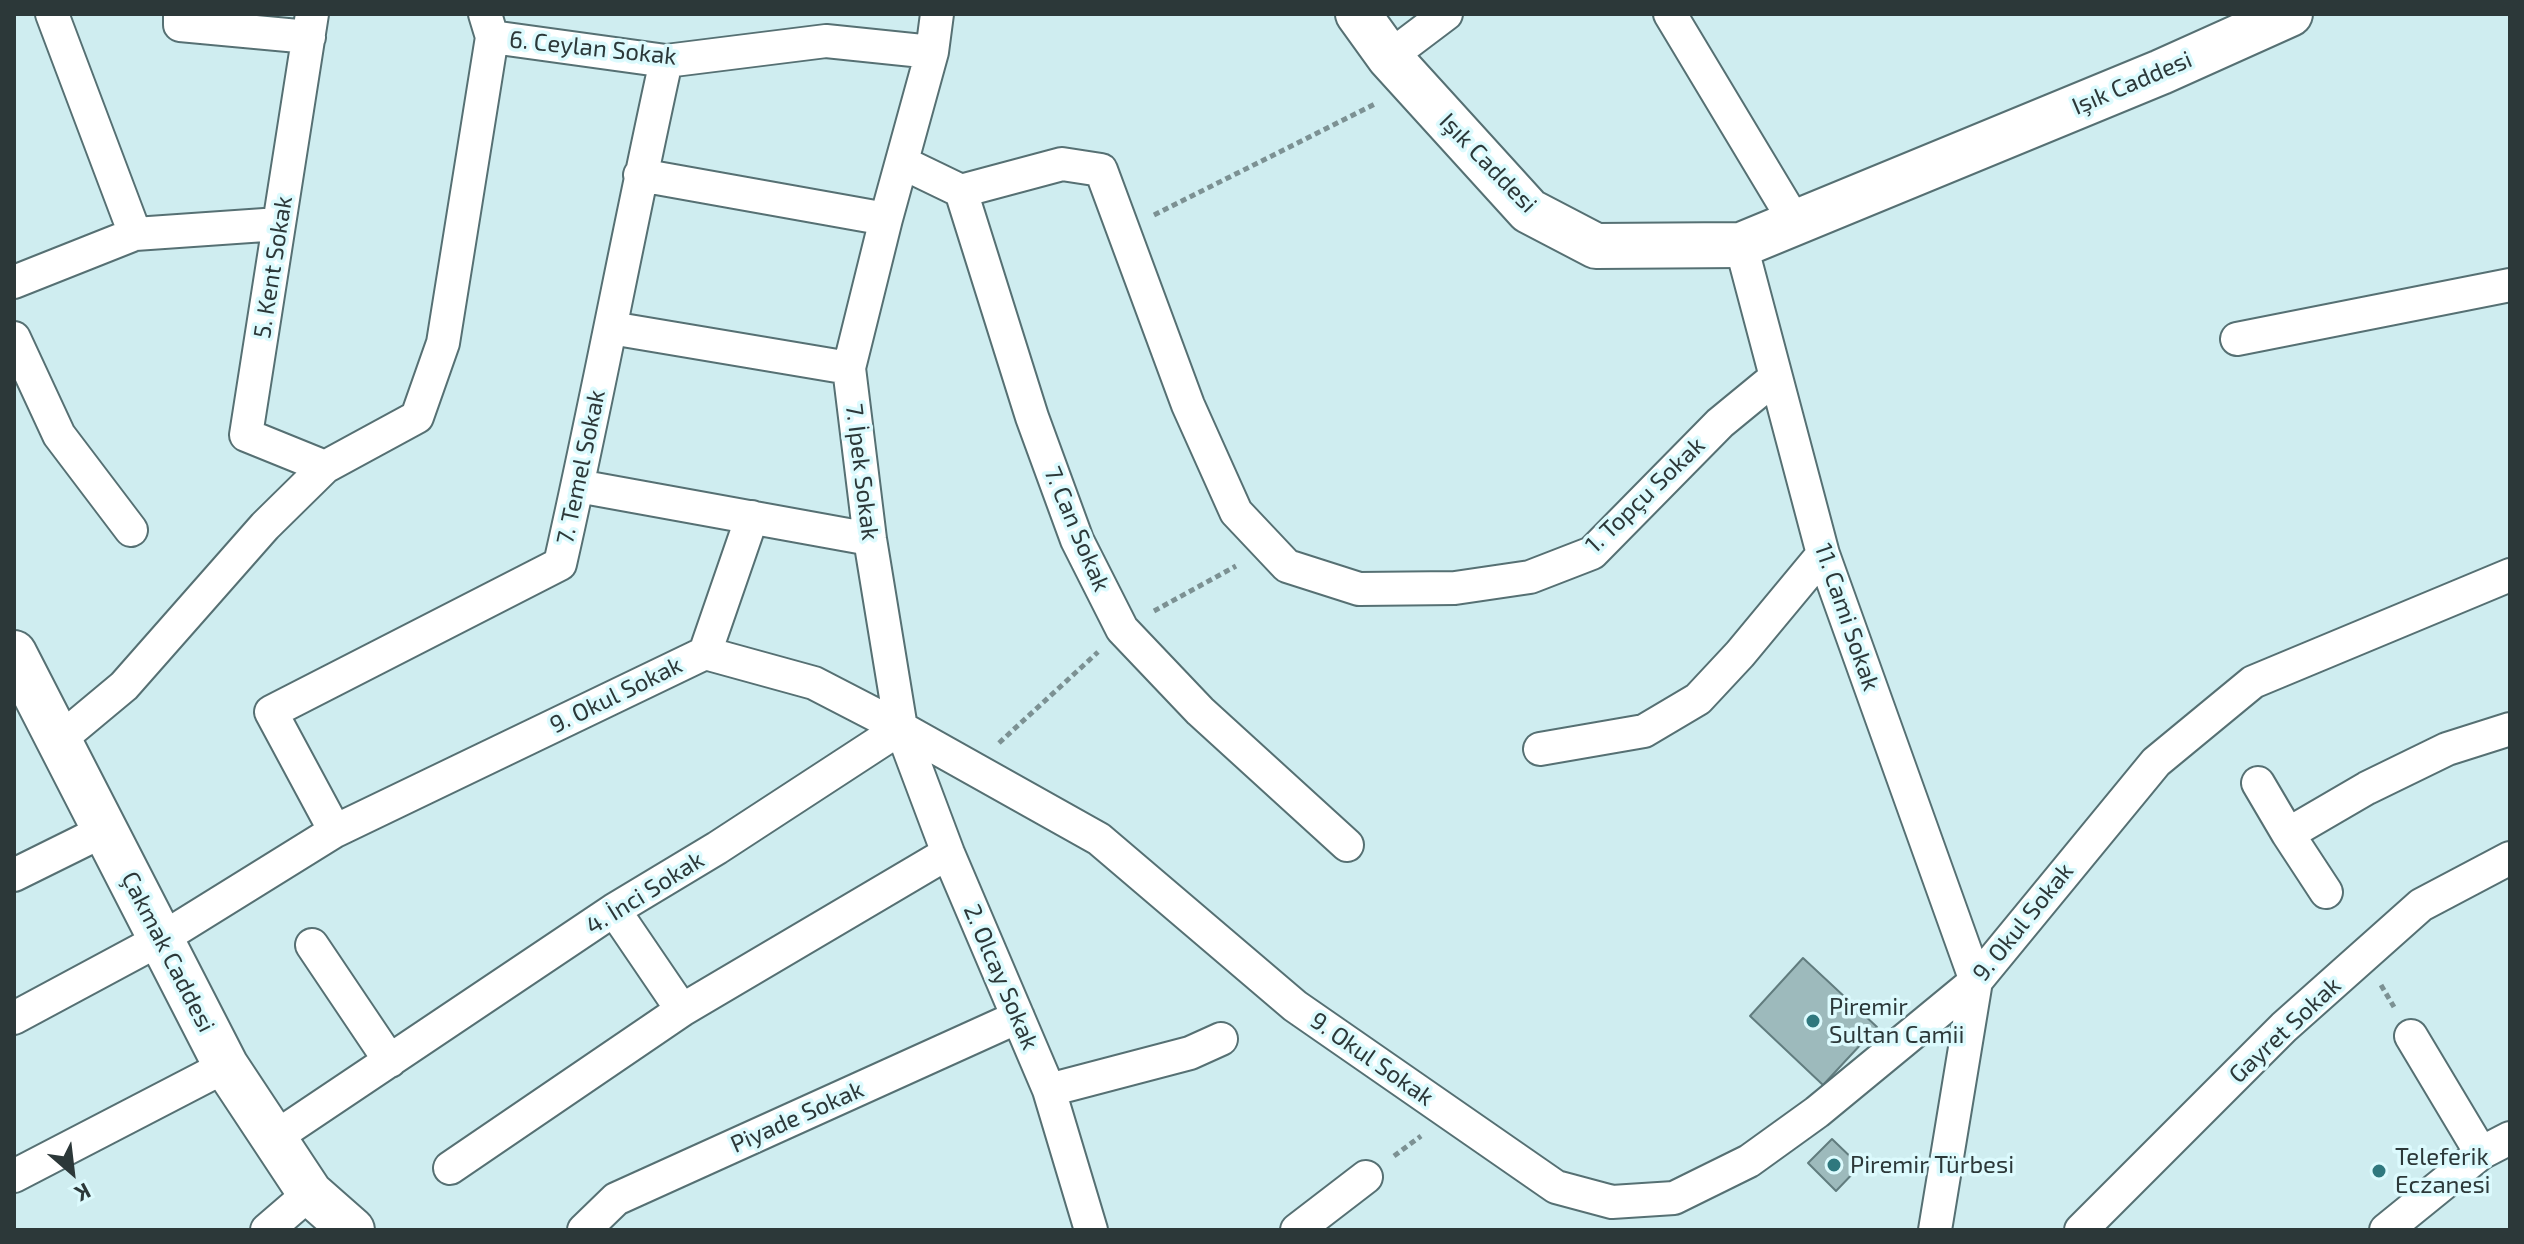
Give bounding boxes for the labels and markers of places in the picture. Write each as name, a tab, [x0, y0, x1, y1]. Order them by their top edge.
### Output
place label: Piremir Sultan Camii	[1829, 993, 1965, 1049]
marker: Piremir Sultan Camii	[1804, 1012, 1822, 1030]
place label: Teleferik Eczanesi	[2395, 1143, 2491, 1199]
place label: Piremir Türbesi	[1850, 1151, 2014, 1179]
marker: Piremir Türbesi	[1825, 1156, 1843, 1174]
marker: Teleferik Eczanesi	[2370, 1162, 2388, 1180]

